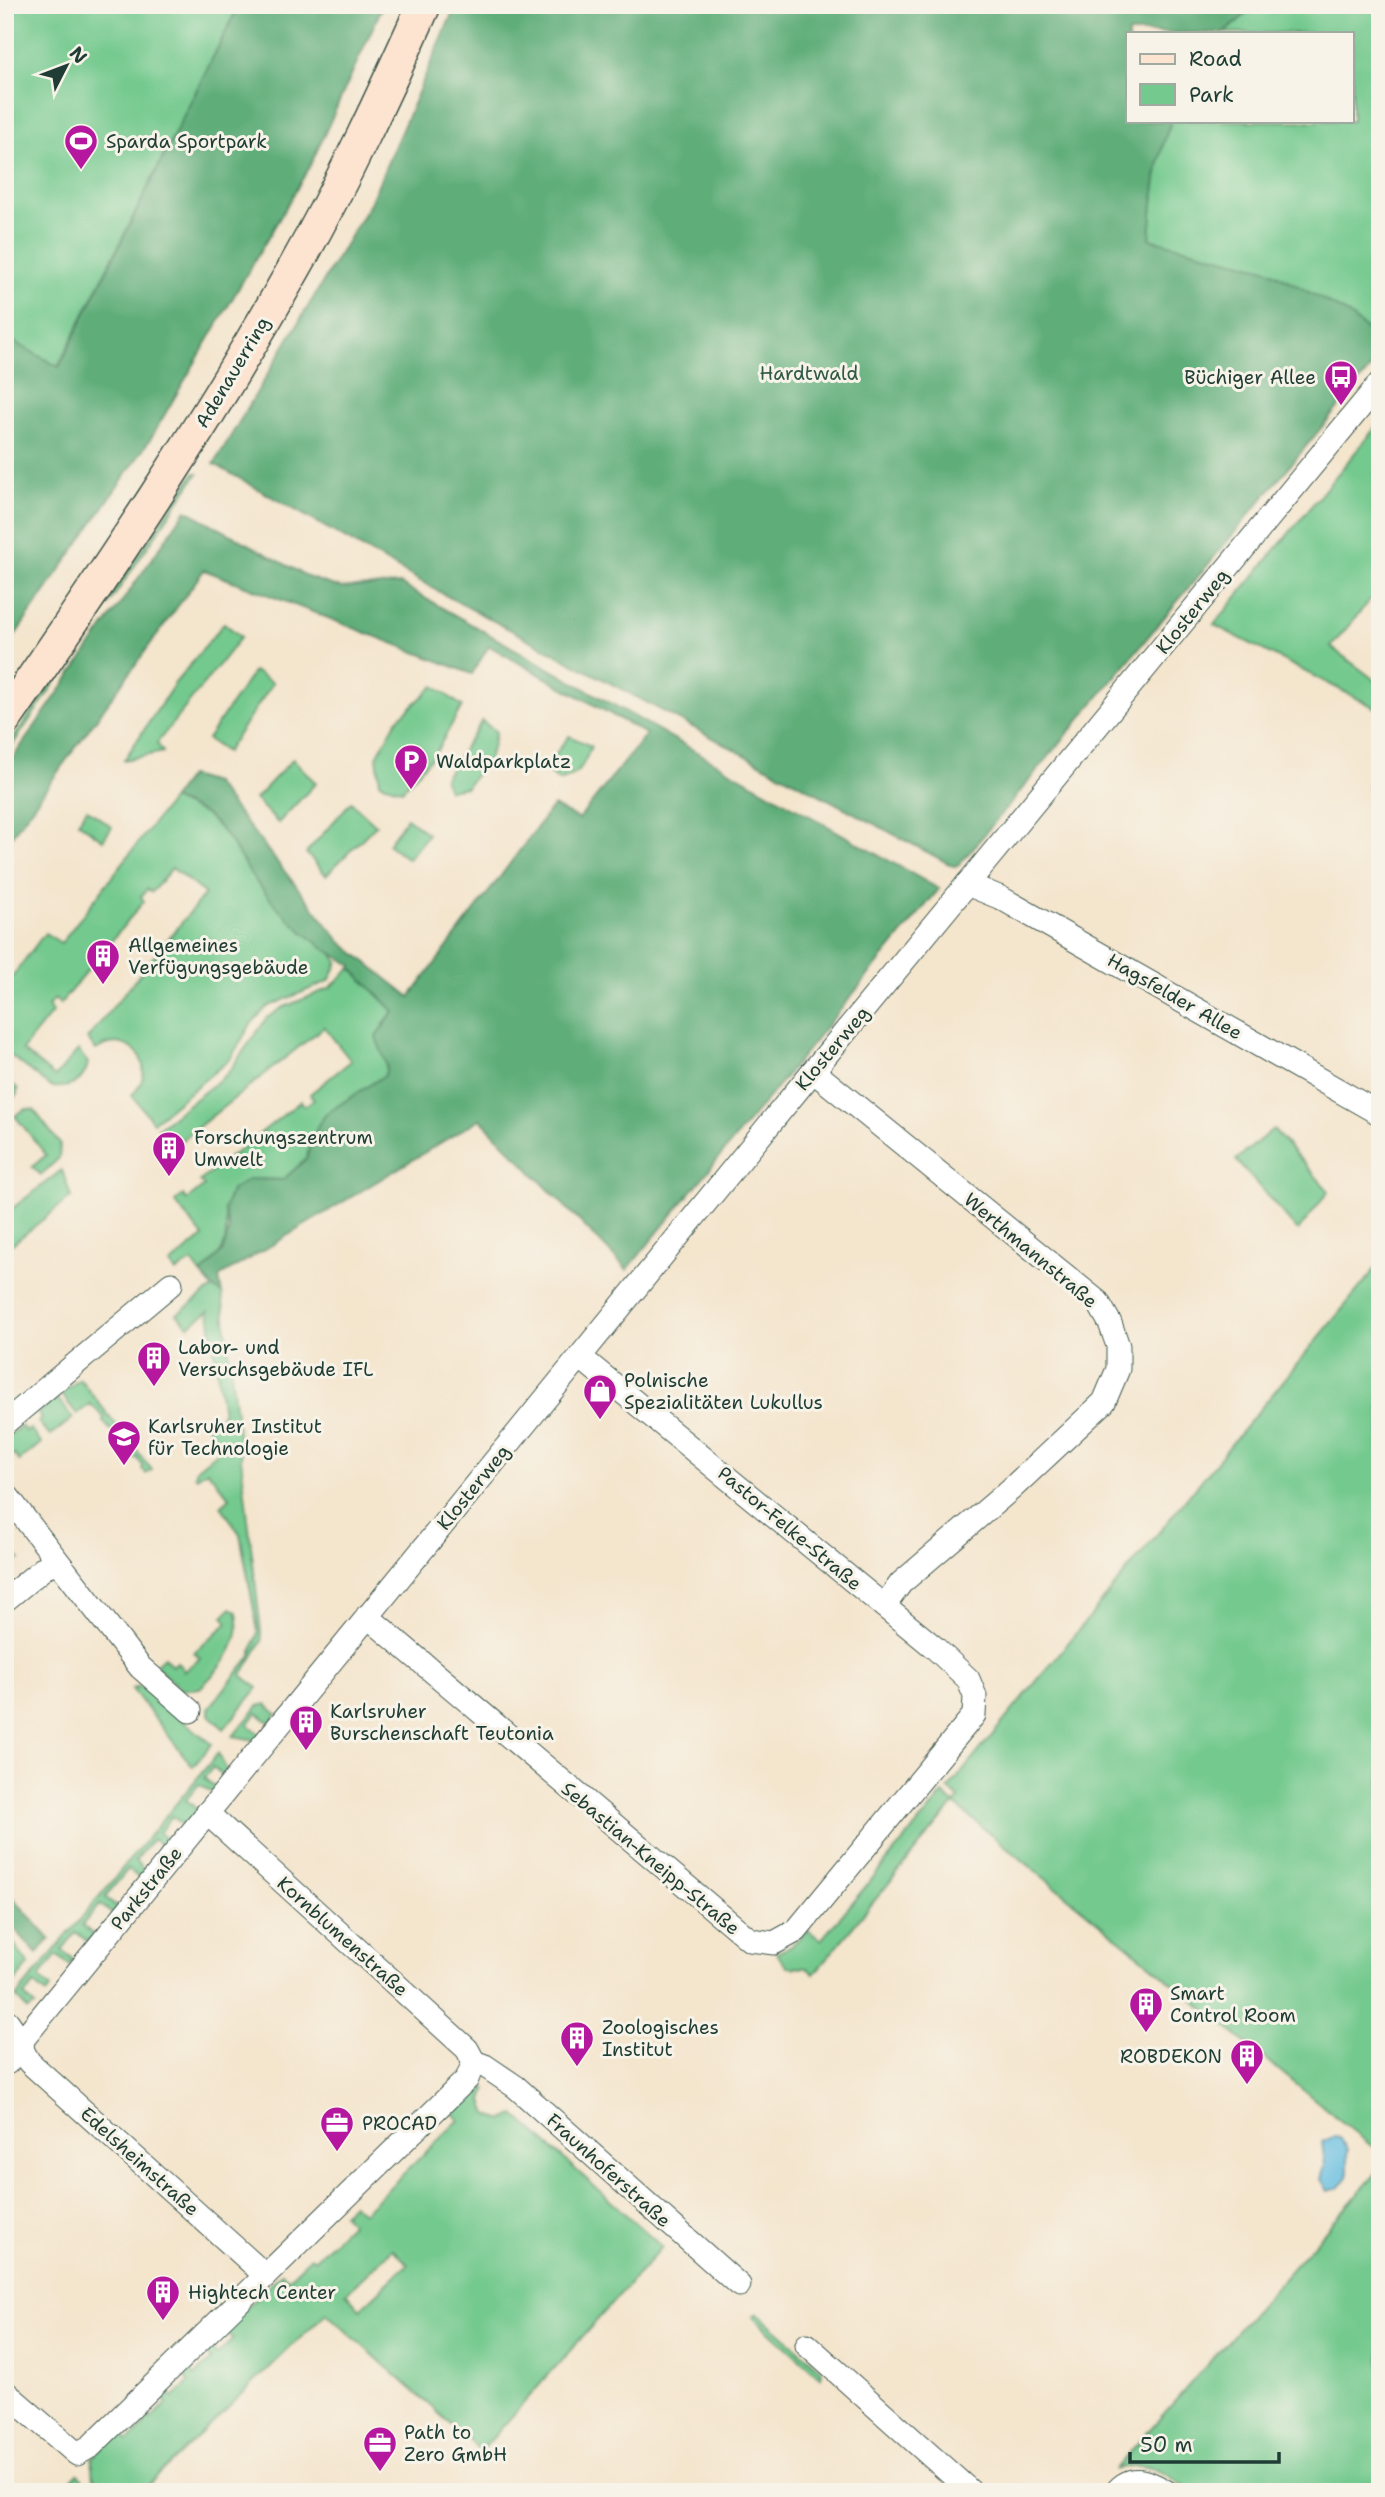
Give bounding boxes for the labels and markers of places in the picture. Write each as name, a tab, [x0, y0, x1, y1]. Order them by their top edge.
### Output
sports icon: Sparda Sportpark	[62, 122, 100, 171]
place label: Sparda Sportpark	[106, 129, 267, 154]
bus stop icon: Büchiger Allee	[1322, 358, 1360, 407]
place label: Büchiger Allee	[1184, 365, 1316, 390]
parking icon: Waldparkplatz	[392, 742, 430, 791]
place label: Waldparkplatz	[436, 749, 571, 774]
place label: Allgemeines Verfügungsgebäude	[128, 933, 309, 980]
building icon: Allgemeines Verfügungsgebäude	[84, 937, 122, 986]
place label: Forschungszentrum Umwelt	[194, 1125, 373, 1172]
building icon: Forschungszentrum Umwelt	[150, 1129, 188, 1178]
place label: Labor- und Versuchsgebäude IFL	[178, 1335, 374, 1382]
building icon: Labor- und Versuchsgebäude IFL	[135, 1339, 173, 1388]
place label: Polnische Spezialitäten Lukullus	[624, 1368, 823, 1415]
shop icon: Polnische Spezialitäten Lukullus	[581, 1372, 619, 1421]
place label: Karlsruher Institut für Technologie	[148, 1414, 322, 1461]
school or university icon: Karlsruher Institut für Technologie	[105, 1418, 143, 1467]
place label: Karlsruher Burschenschaft Teutonia	[330, 1699, 554, 1746]
building icon: Karlsruher Burschenschaft Teutonia	[287, 1703, 325, 1752]
place label: Smart Control Room	[1170, 1981, 1296, 2028]
building icon: Smart Control Room	[1127, 1985, 1165, 2034]
place label: Zoologisches Institut	[602, 2015, 719, 2062]
building icon: Zoologisches Institut	[558, 2019, 596, 2068]
building icon: ROBDEKON	[1228, 2037, 1266, 2086]
place label: ROBDEKON	[1120, 2044, 1222, 2069]
office icon: PROCAD	[318, 2104, 356, 2153]
place label: PROCAD	[362, 2111, 437, 2136]
building icon: Hightech Center	[144, 2273, 182, 2322]
place label: Hightech Center	[188, 2280, 336, 2305]
place label: Path to Zero GmbH	[404, 2420, 507, 2467]
office icon: Path to Zero GmbH	[361, 2424, 399, 2473]

